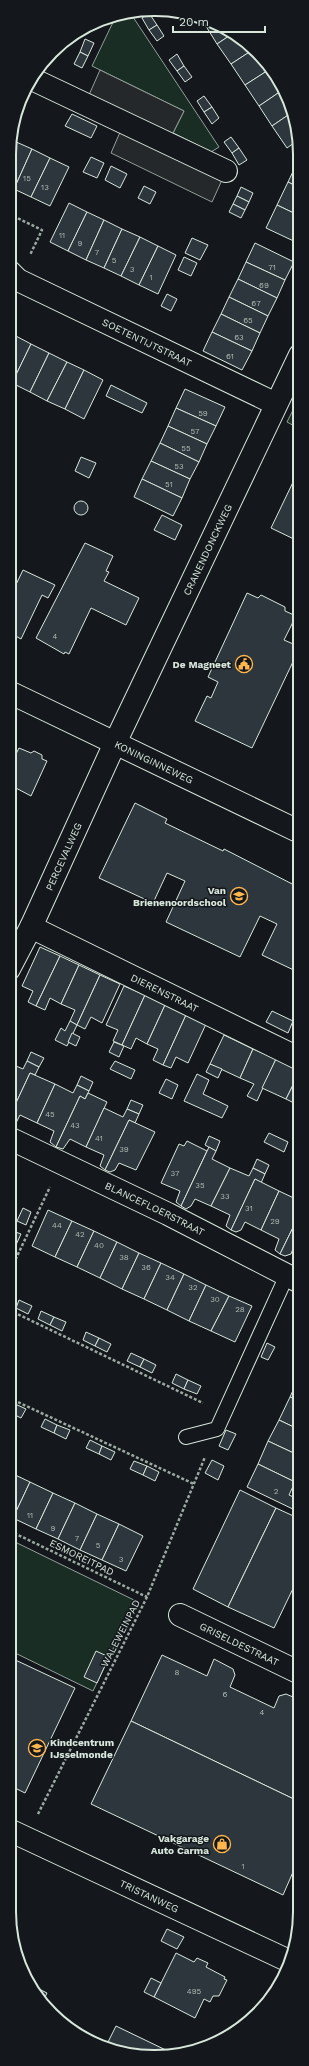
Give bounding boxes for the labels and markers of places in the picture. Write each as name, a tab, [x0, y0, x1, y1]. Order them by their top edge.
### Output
public building icon: De Magneet	[234, 654, 254, 674]
place label: De Magneet	[173, 659, 232, 670]
place label: Van Brienenoordschool	[133, 885, 227, 908]
school or university icon: Van Brienenoordschool	[229, 886, 249, 906]
place label: Kindcentrum IJsselmonde	[50, 1737, 114, 1760]
school or university icon: Kindcentrum IJsselmonde	[27, 1738, 47, 1758]
place label: Vakgarage Auto Carma	[151, 1833, 209, 1856]
shop icon: Vakgarage Auto Carma	[212, 1834, 232, 1854]

